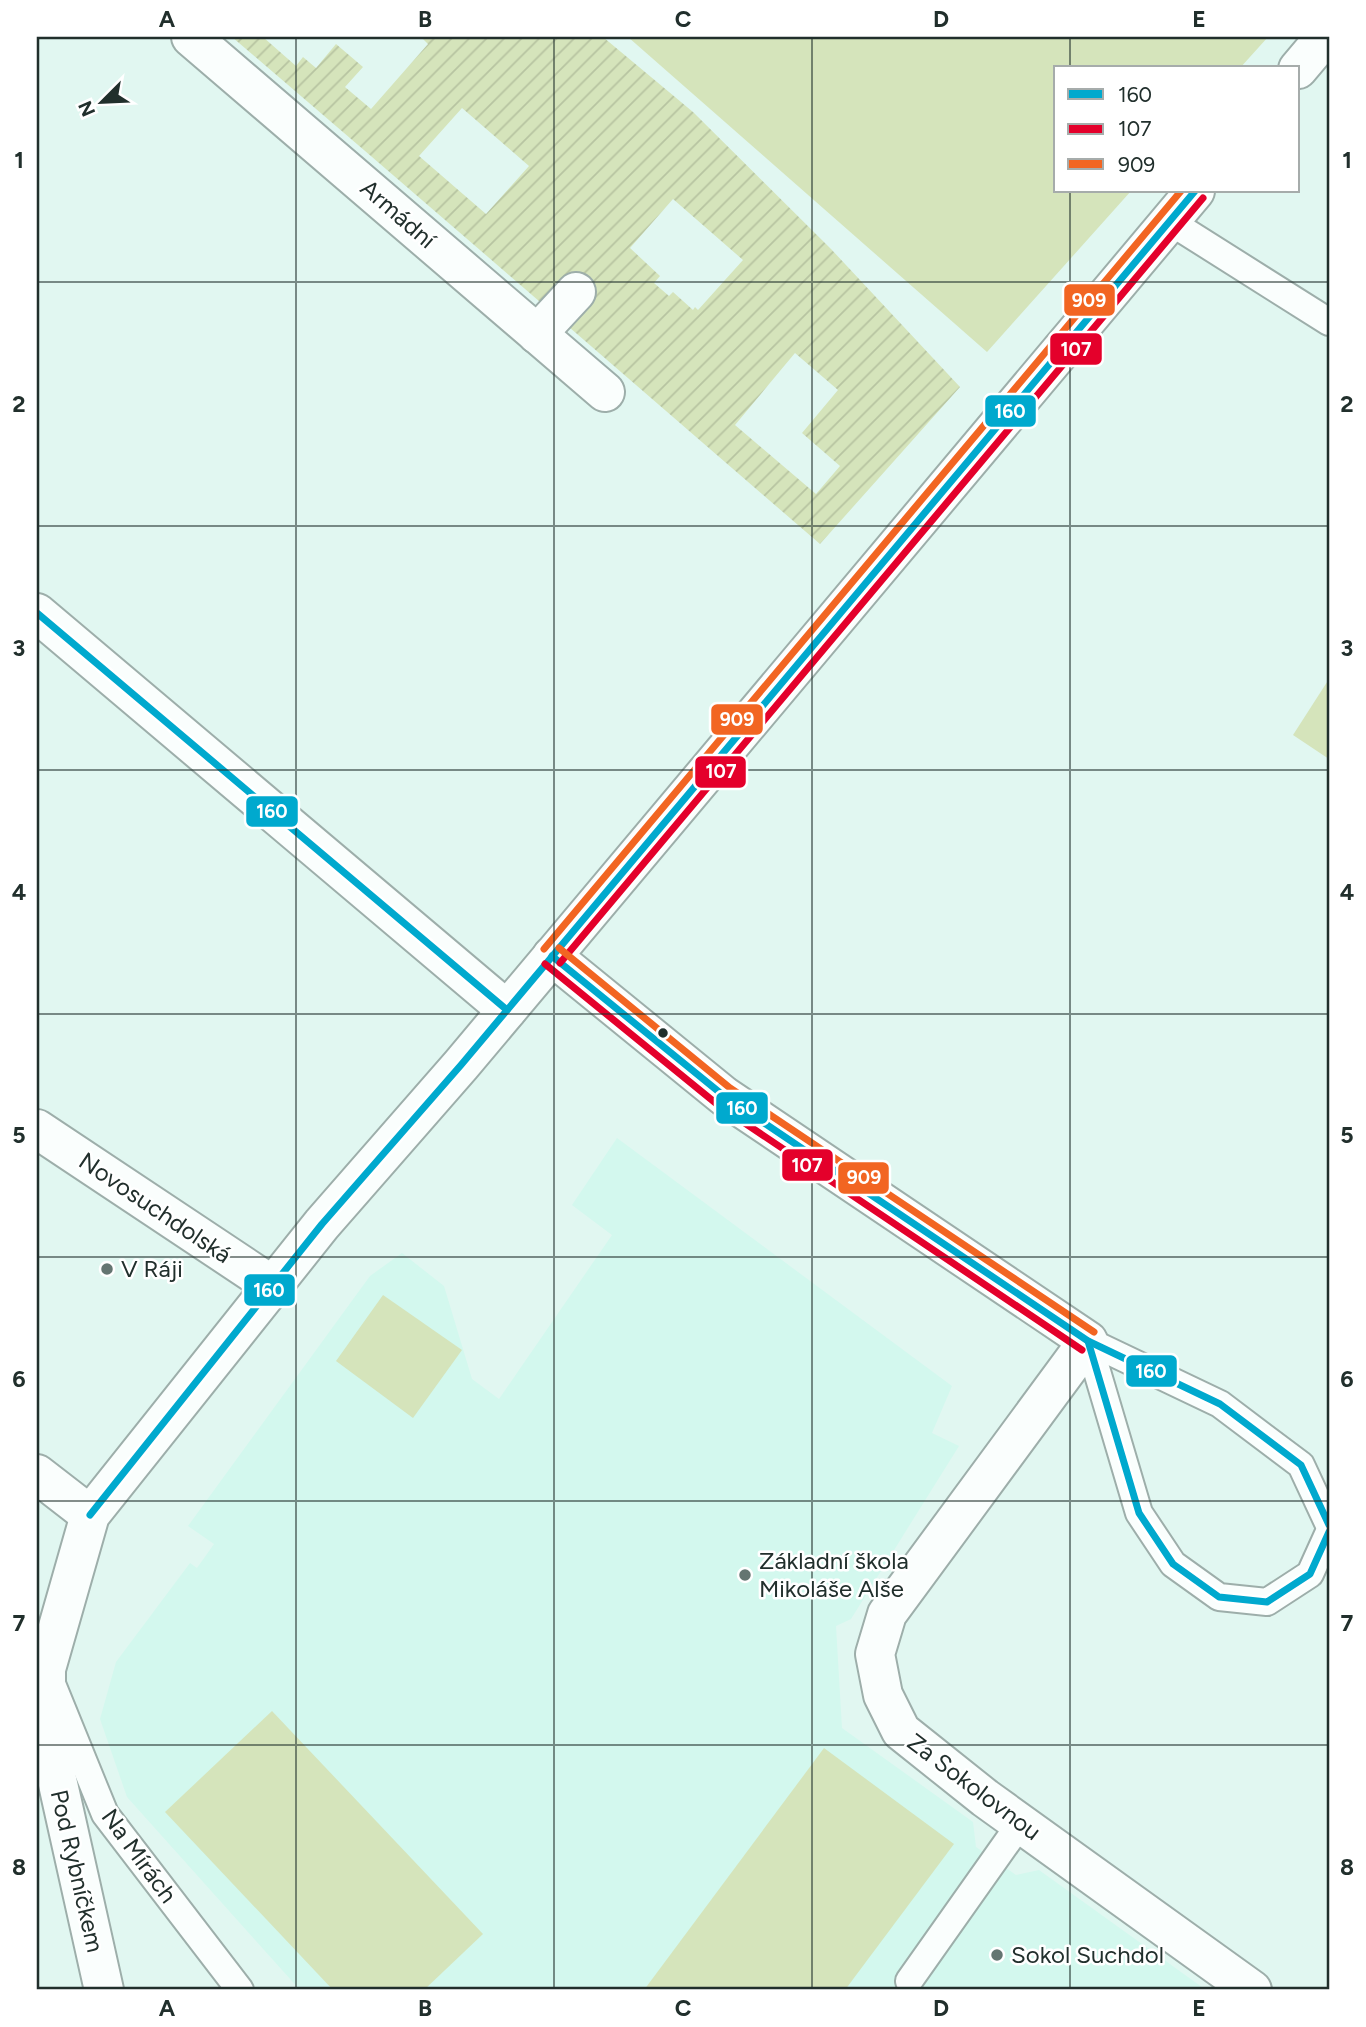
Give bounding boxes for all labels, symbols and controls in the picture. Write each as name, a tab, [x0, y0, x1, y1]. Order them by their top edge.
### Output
text: A	[159, 5, 176, 33]
text: B	[418, 5, 432, 33]
text: C	[675, 5, 692, 33]
text: D	[933, 5, 949, 33]
text: E	[1192, 5, 1206, 33]
north arrow	[66, 66, 136, 136]
legend	[1054, 66, 1300, 192]
text: 160	[1118, 82, 1152, 107]
text: N	[73, 97, 100, 120]
text: 107	[1118, 116, 1151, 141]
text: 1	[14, 146, 24, 174]
text: 1	[1342, 146, 1352, 174]
text: 909	[1118, 152, 1155, 177]
street label: Armádní	[355, 173, 443, 255]
line badge: 909	[1063, 283, 1116, 317]
text: 909	[1072, 289, 1106, 312]
line badge: 107	[1049, 332, 1103, 366]
text: 107	[1061, 338, 1091, 361]
text: 2	[12, 390, 26, 418]
text: 2	[1340, 390, 1354, 418]
line badge: 160	[984, 394, 1037, 428]
text: 160	[994, 400, 1026, 423]
text: 3	[13, 634, 25, 662]
text: 3	[1341, 634, 1353, 662]
line badge: 909	[710, 703, 764, 736]
text: 909	[720, 708, 754, 731]
line badge: 107	[694, 755, 747, 789]
text: 107	[706, 760, 736, 783]
line badge: 160	[245, 795, 299, 828]
text: 160	[256, 800, 288, 823]
text: 4	[12, 878, 26, 906]
text: 4	[1340, 878, 1354, 906]
unlabelled marker	[656, 1026, 670, 1040]
line badge: 160	[715, 1091, 769, 1125]
text: 160	[726, 1097, 758, 1120]
text: 5	[12, 1121, 26, 1149]
text: 5	[1340, 1121, 1354, 1149]
street label: Novosuchdolská	[74, 1146, 237, 1269]
line badge: 107	[781, 1148, 834, 1182]
text: 107	[792, 1154, 822, 1177]
line badge: 909	[837, 1161, 890, 1195]
text: 909	[847, 1166, 881, 1189]
place label: V Ráji	[121, 1254, 183, 1283]
marker: V Ráji	[99, 1261, 115, 1277]
line badge: 160	[243, 1273, 296, 1307]
text: 160	[253, 1279, 285, 1302]
line badge: 160	[1125, 1354, 1178, 1388]
text: 160	[1135, 1360, 1167, 1383]
text: 6	[12, 1365, 26, 1393]
text: 6	[1340, 1365, 1354, 1393]
place label: Základní škola Mikoláše Alše	[759, 1546, 909, 1603]
marker: Základní škola Mikoláše Alše	[737, 1567, 753, 1583]
text: 7	[13, 1609, 26, 1637]
text: 7	[1341, 1609, 1354, 1637]
street label: Za Sokolovnou	[902, 1727, 1047, 1846]
street label: Pod Rybníčkem	[45, 1787, 110, 1955]
street label: Na Mírách	[96, 1803, 183, 1908]
text: 8	[12, 1853, 26, 1881]
text: 8	[1340, 1853, 1354, 1881]
place label: Sokol Suchdol	[1011, 1940, 1164, 1969]
marker: Sokol Suchdol	[989, 1947, 1005, 1963]
text: A	[159, 1994, 176, 2022]
text: B	[418, 1994, 432, 2022]
text: C	[675, 1994, 692, 2022]
text: D	[933, 1994, 949, 2022]
text: E	[1192, 1994, 1206, 2022]

